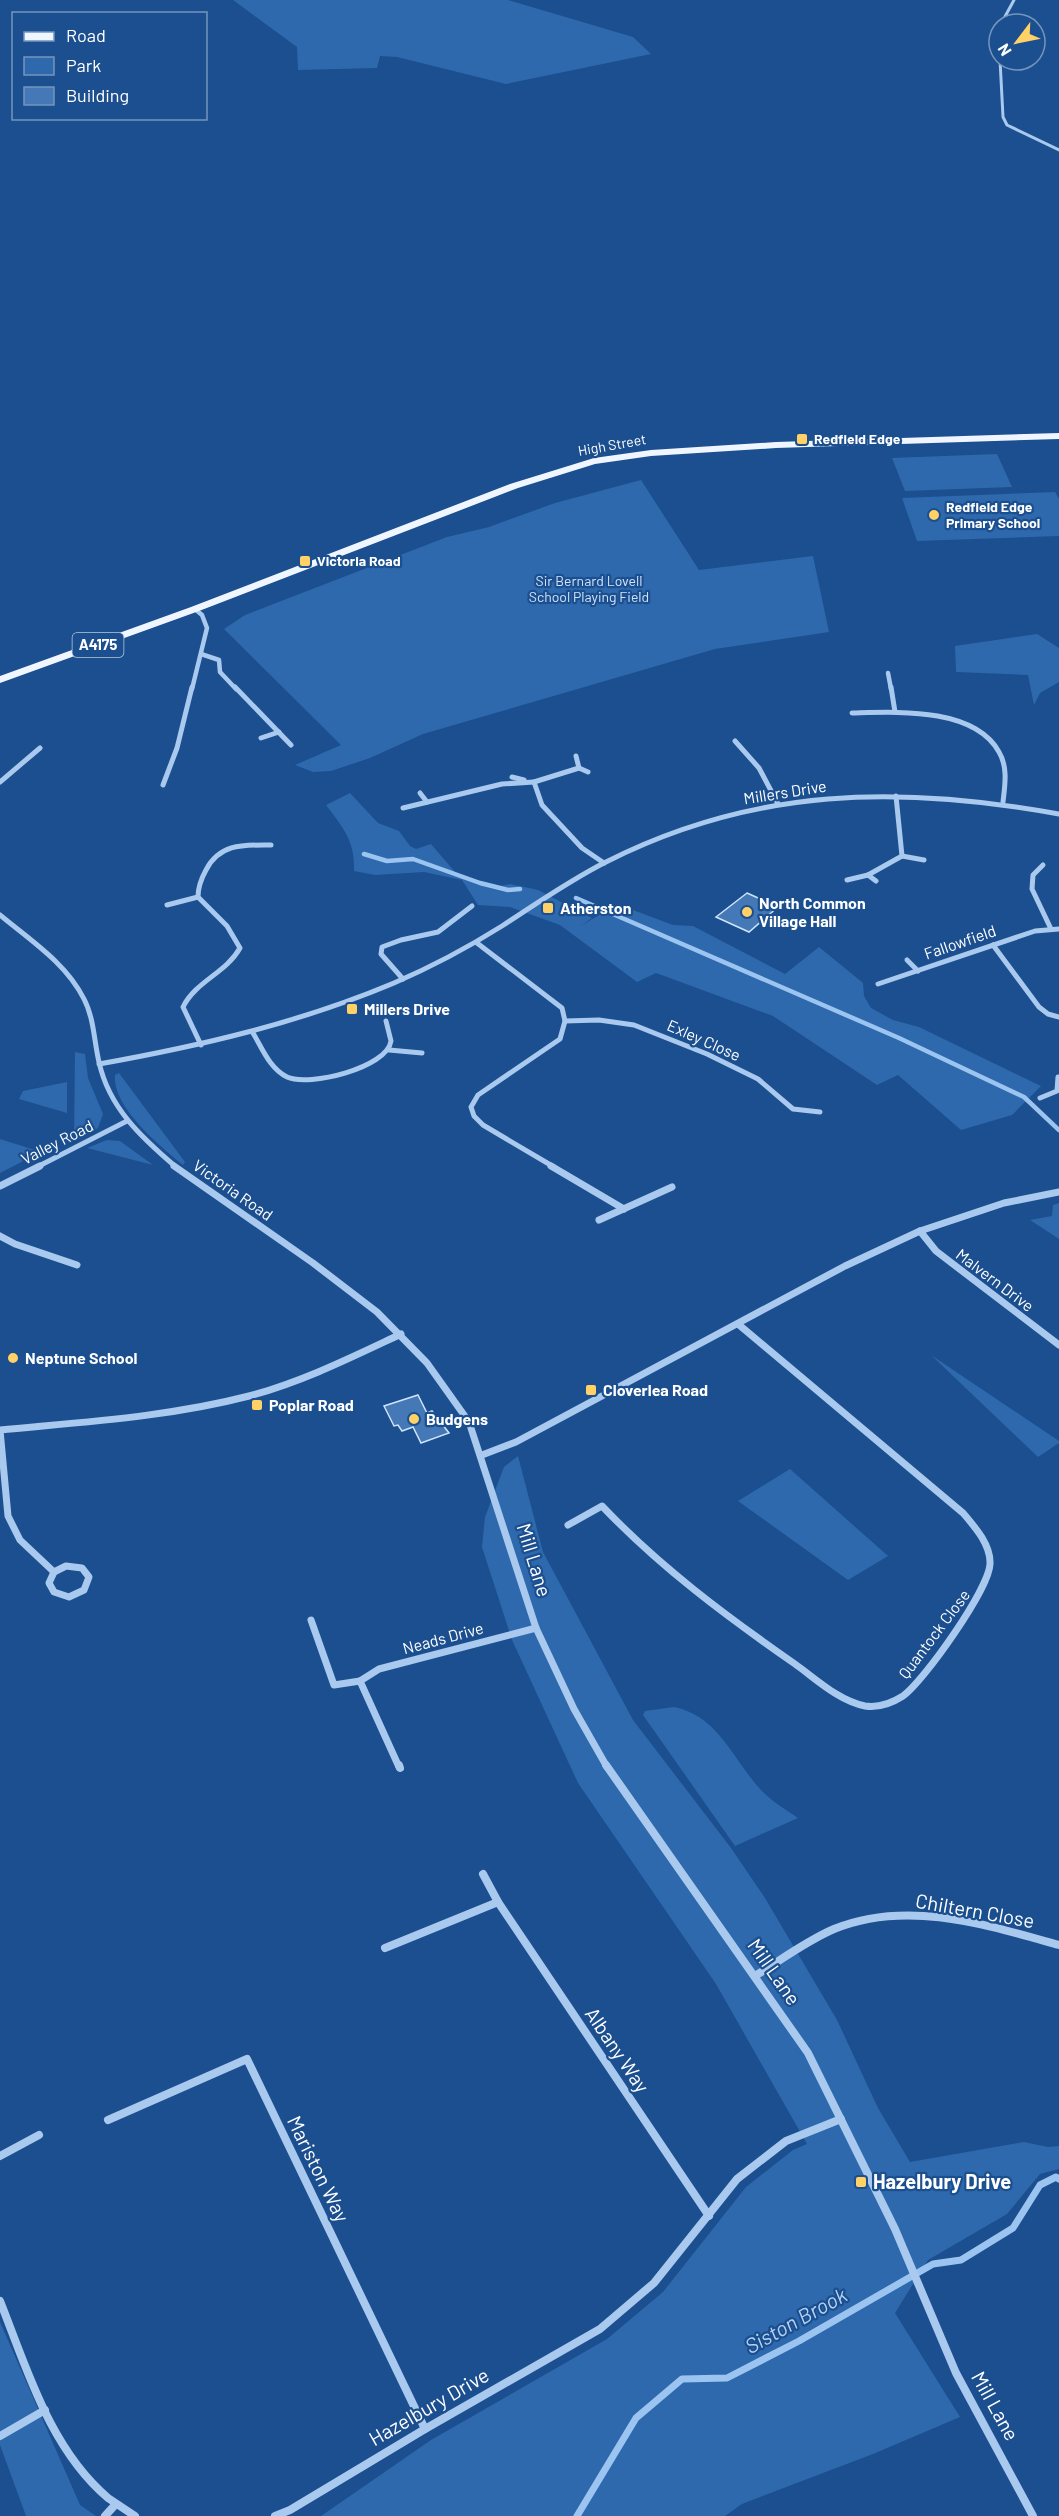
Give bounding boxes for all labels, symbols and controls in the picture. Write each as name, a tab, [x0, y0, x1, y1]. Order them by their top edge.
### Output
legend	[12, 12, 207, 120]
north arrow	[987, 12, 1047, 72]
text: Road	[66, 24, 106, 46]
text: N	[993, 41, 1015, 60]
text: Park	[66, 54, 101, 76]
text: Building	[66, 84, 129, 106]
street label: High Street	[577, 430, 647, 459]
place label: Redfield Edge	[814, 430, 901, 447]
marker: Redfield Edge	[795, 432, 809, 446]
place label: Redfield Edge Primary School	[946, 498, 1040, 531]
marker: Redfield Edge Primary School	[927, 508, 941, 522]
place label: Victoria Road	[317, 552, 401, 569]
marker: Victoria Road	[298, 554, 312, 568]
park label: Sir Bernard Lovell School Playing Field	[529, 572, 649, 605]
road number: A4175	[72, 633, 124, 657]
street label: Millers Drive	[742, 776, 828, 807]
place label: North Common Village Hall	[759, 893, 866, 930]
place label: Atherston	[560, 898, 631, 917]
marker: Atherston	[541, 901, 555, 915]
marker: North Common Village Hall	[740, 905, 754, 919]
street label: Fallowfield	[921, 920, 998, 963]
place label: Millers Drive	[364, 999, 450, 1018]
marker: Millers Drive	[345, 1002, 359, 1016]
street label: Exley Close	[665, 1015, 744, 1064]
street label: Valley Road	[18, 1115, 96, 1168]
street label: Victoria Road	[190, 1155, 277, 1224]
street label: Malvern Drive	[953, 1244, 1038, 1315]
place label: Neptune School	[25, 1348, 138, 1367]
marker: Neptune School	[6, 1351, 20, 1365]
place label: Cloverlea Road	[603, 1380, 708, 1399]
marker: Cloverlea Road	[584, 1383, 598, 1397]
place label: Poplar Road	[269, 1395, 354, 1414]
marker: Poplar Road	[250, 1398, 264, 1412]
place label: Budgens	[426, 1409, 488, 1428]
marker: Budgens	[407, 1412, 421, 1426]
street label: Mill Lane	[512, 1520, 557, 1599]
street label: Quantock Close	[894, 1585, 973, 1682]
street label: Neads Drive	[400, 1618, 485, 1657]
street label: Chiltern Close	[914, 1888, 1036, 1932]
street label: Mill Lane	[743, 1934, 806, 2009]
street label: Albany Way	[581, 2002, 655, 2097]
street label: Mariston Way	[283, 2112, 355, 2226]
place label: Hazelbury Drive	[873, 2169, 1011, 2193]
marker: Hazelbury Drive	[854, 2175, 868, 2189]
water label: Siston Brook	[740, 2281, 851, 2358]
street label: Hazelbury Drive	[364, 2362, 493, 2450]
street label: Mill Lane	[967, 2367, 1025, 2444]

